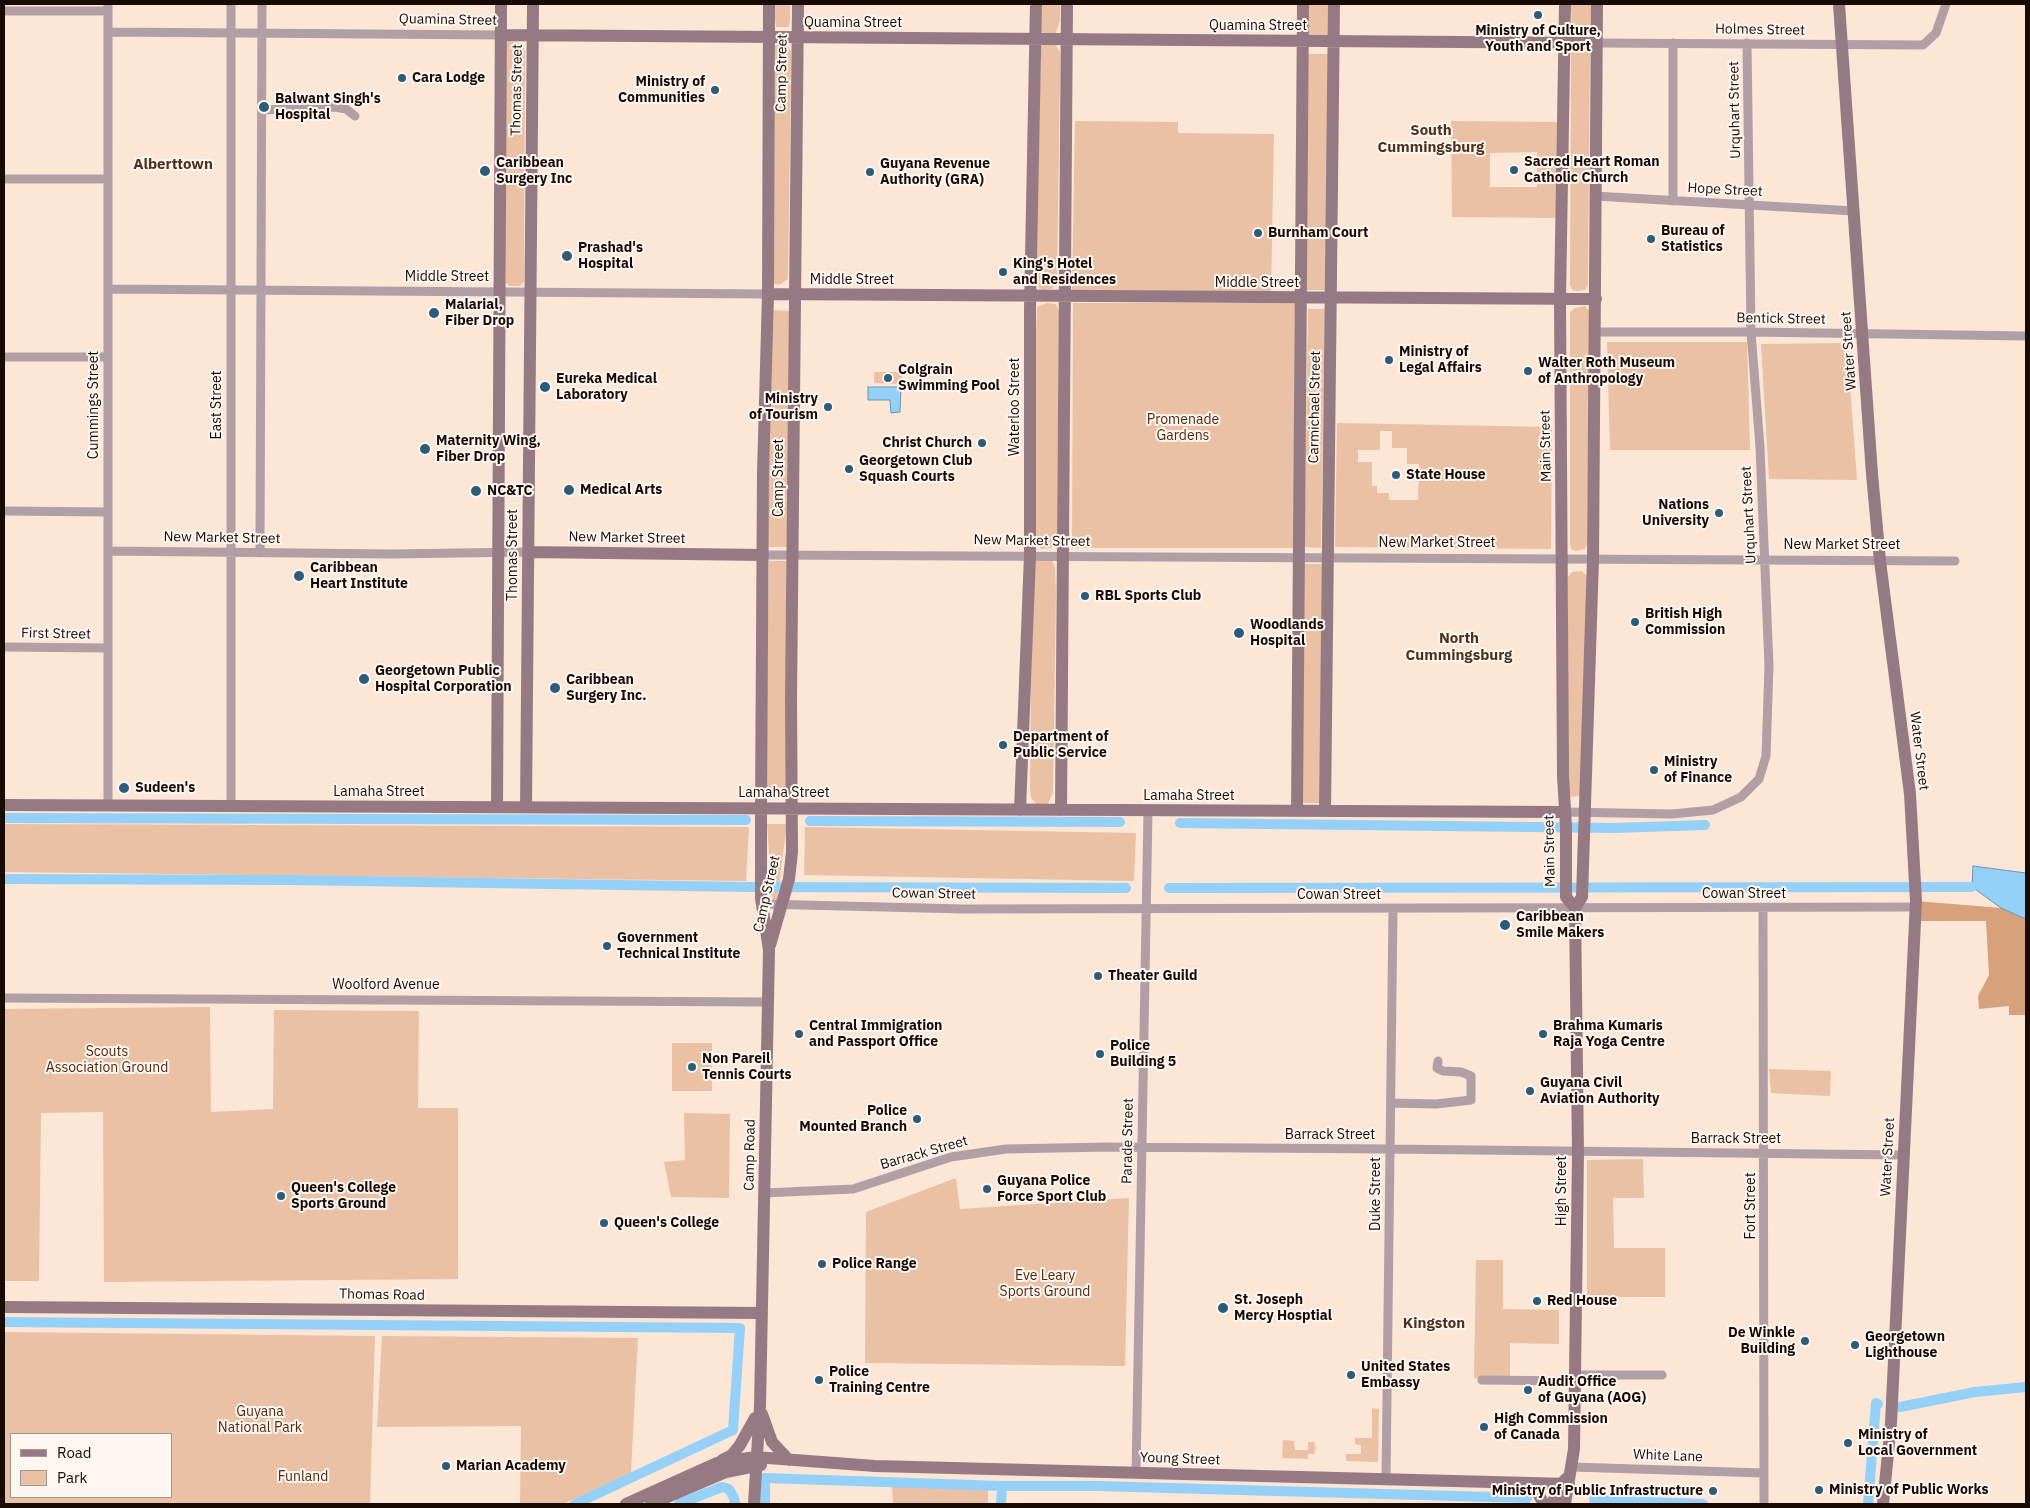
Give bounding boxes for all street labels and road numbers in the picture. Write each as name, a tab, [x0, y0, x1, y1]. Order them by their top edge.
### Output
street label: Quamina Street	[399, 11, 497, 29]
street label: Quamina Street	[804, 15, 902, 31]
street label: Quamina Street	[1209, 18, 1307, 34]
street label: Holmes Street	[1715, 21, 1805, 39]
street label: Camp Street	[773, 34, 791, 112]
street label: Thomas Street	[508, 44, 526, 136]
street label: Urquhart Street	[1726, 61, 1744, 159]
street label: Hope Street	[1687, 180, 1763, 200]
street label: Middle Street	[405, 269, 489, 285]
street label: Middle Street	[810, 272, 894, 288]
street label: Middle Street	[1215, 275, 1299, 291]
street label: Bentick Street	[1736, 310, 1826, 328]
street label: Water Street	[1838, 311, 1860, 391]
street label: Cummings Street	[86, 351, 102, 459]
street label: Carmichael Street	[1306, 351, 1324, 463]
street label: Waterloo Street	[1007, 358, 1023, 456]
street label: East Street	[209, 371, 225, 439]
street label: Main Street	[1537, 410, 1555, 482]
street label: Camp Street	[771, 439, 787, 517]
street label: Urquhart Street	[1738, 466, 1760, 564]
street label: Thomas Street	[505, 509, 521, 601]
street label: New Market Street	[163, 529, 281, 547]
street label: New Market Street	[568, 529, 686, 547]
street label: New Market Street	[973, 532, 1091, 550]
street label: New Market Street	[1379, 535, 1495, 551]
street label: New Market Street	[1784, 537, 1900, 553]
street label: First Street	[21, 625, 91, 643]
street label: Water Street	[1906, 711, 1932, 791]
street label: Lamaha Street	[333, 784, 425, 800]
street label: Lamaha Street	[738, 785, 830, 801]
street label: Lamaha Street	[1143, 788, 1235, 804]
street label: Main Street	[1541, 815, 1559, 887]
street label: Camp Street	[750, 854, 784, 934]
street label: Cowan Street	[892, 885, 976, 903]
street label: Cowan Street	[1702, 886, 1786, 902]
street label: Cowan Street	[1297, 887, 1381, 903]
street label: Woolford Avenue	[332, 977, 440, 993]
street label: Parade Street	[1119, 1098, 1137, 1184]
street label: Water Street	[1878, 1117, 1898, 1197]
street label: Camp Road	[741, 1119, 759, 1191]
street label: Barrack Street	[1285, 1127, 1375, 1143]
street label: Barrack Street	[1691, 1131, 1781, 1147]
street label: Barrack Street	[878, 1132, 970, 1174]
street label: High Street	[1554, 1156, 1570, 1226]
street label: Duke Street	[1368, 1157, 1384, 1231]
street label: Fort Street	[1743, 1172, 1759, 1240]
street label: Thomas Road	[339, 1286, 425, 1304]
street label: White Lane	[1633, 1446, 1703, 1466]
street label: Young Street	[1140, 1449, 1220, 1469]

